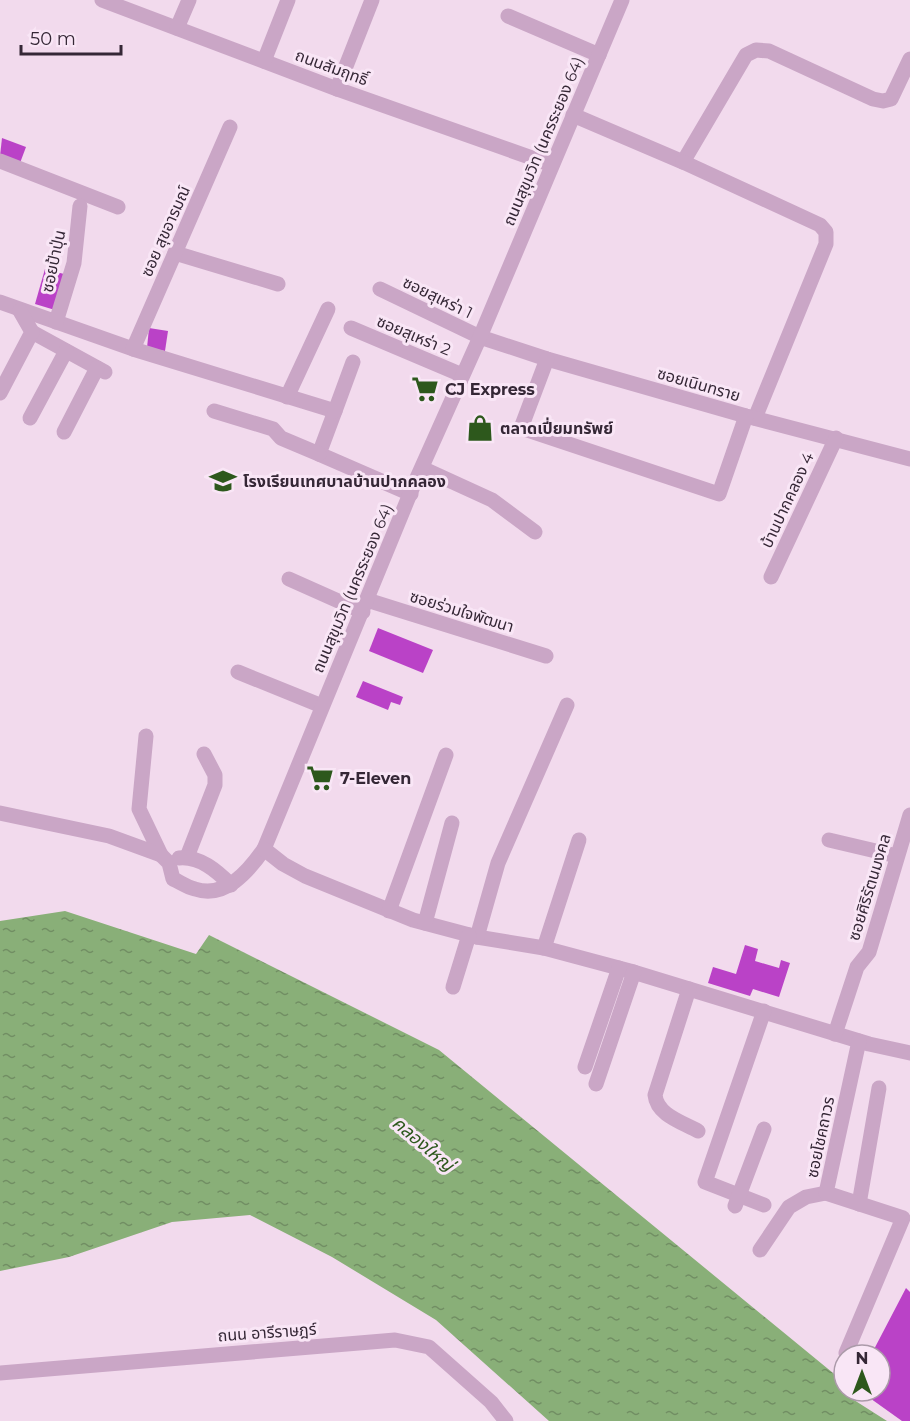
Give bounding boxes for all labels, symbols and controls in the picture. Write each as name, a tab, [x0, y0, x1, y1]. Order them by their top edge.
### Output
scale bar	[21, 18, 122, 56]
text: 50 m	[30, 28, 76, 50]
street label: ถนนสัมฤทธิ์	[293, 45, 371, 90]
street label: ถนนสุขุมวิท (นครระยอง 64)	[499, 54, 588, 229]
street label: ซอย สุขอารมณ์	[137, 183, 194, 280]
street label: ซอยป้าปุ่น	[38, 228, 69, 294]
street label: ซอยสุเหร่า 1	[400, 272, 476, 322]
street label: ซอยสุเหร่า 2	[374, 311, 454, 360]
street label: ซอยเนินทราย	[655, 364, 743, 405]
supermarket icon: CJ Express	[410, 374, 440, 404]
place label: CJ Express	[445, 380, 535, 399]
shop icon: ตลาดเปี่ยมทรัพย์	[465, 413, 495, 443]
place label: ตลาดเปี่ยมทรัพย์	[500, 417, 613, 438]
street label: บ้านปากคลอง 4	[757, 449, 818, 551]
school or university icon: โรงเรียนเทศบาลบ้านปากคลอง	[208, 466, 238, 496]
place label: โรงเรียนเทศบาลบ้านปากคลอง	[243, 472, 446, 491]
street label: ถนนสุขุมวิท (นครระยอง 64)	[308, 501, 397, 676]
street label: ซอยร่วมใจพัฒนา	[408, 587, 516, 636]
supermarket icon: 7-Eleven	[305, 763, 335, 793]
place label: 7-Eleven	[340, 769, 411, 788]
street label: ซอยศิริรัตนมงคล	[844, 831, 895, 943]
street label: ซอยโชคถาวร	[803, 1094, 838, 1180]
water label: คลองใหญ่	[388, 1112, 461, 1178]
street label: ถนน อารีราษฎร์	[217, 1320, 318, 1345]
north arrow	[832, 1343, 892, 1403]
text: N	[856, 1349, 868, 1368]

